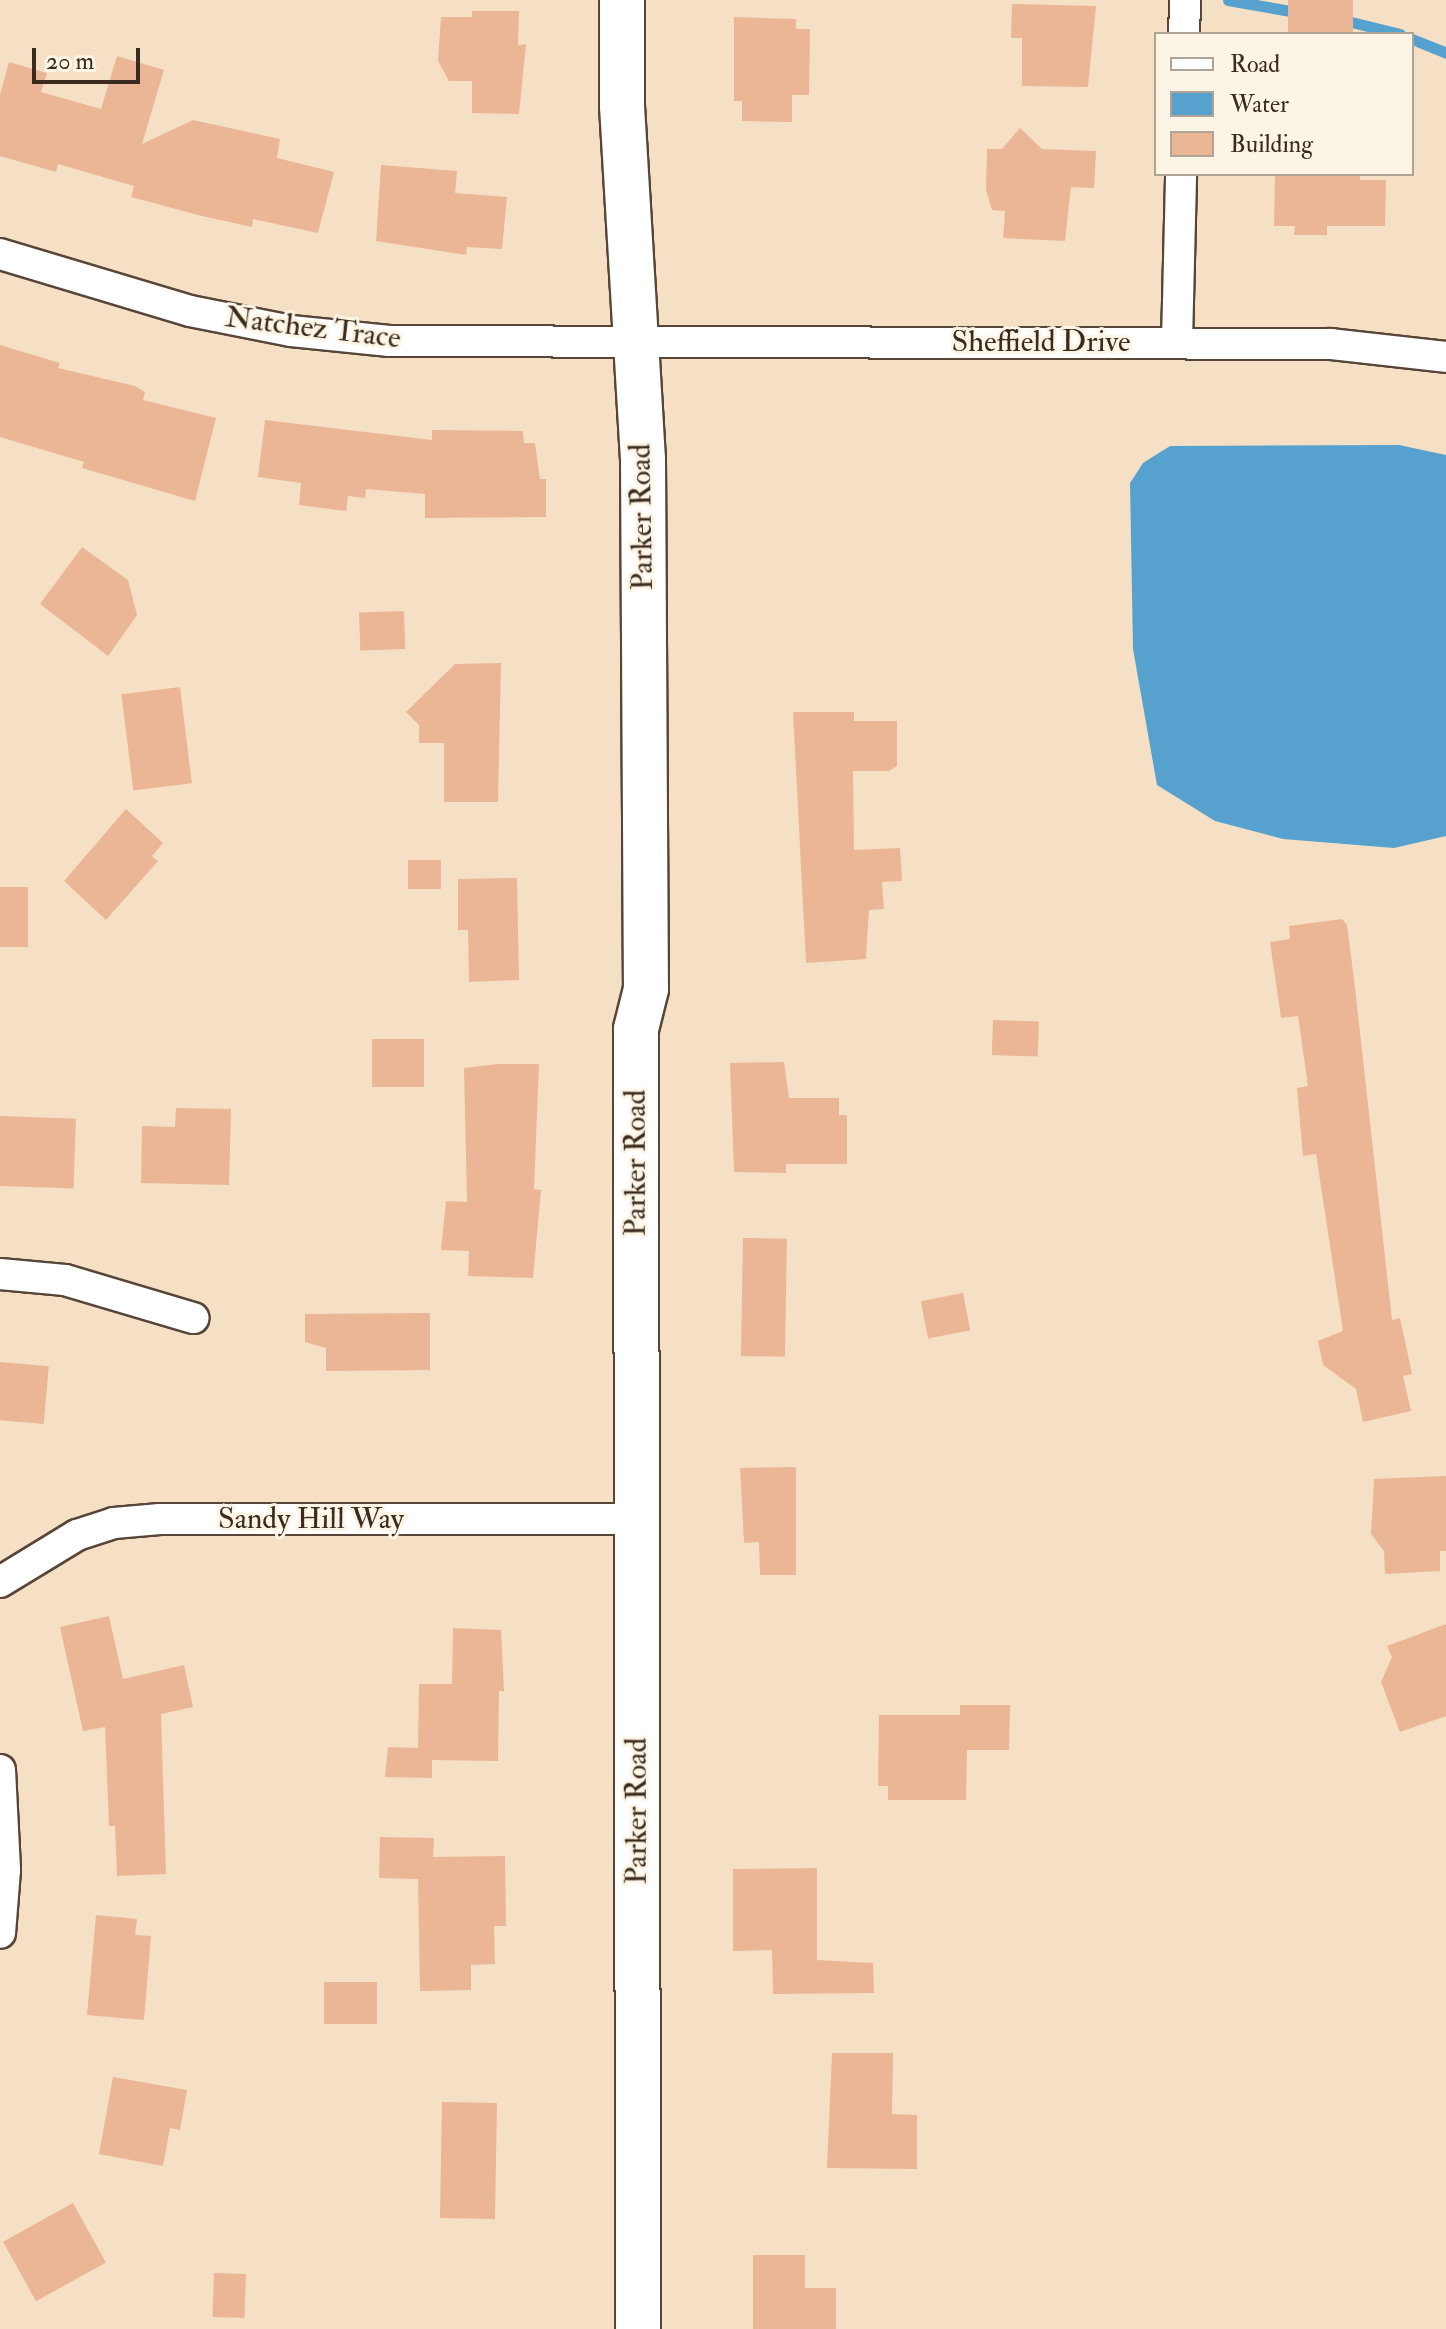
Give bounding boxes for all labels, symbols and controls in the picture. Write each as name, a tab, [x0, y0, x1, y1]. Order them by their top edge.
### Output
scale bar	[36, 32, 144, 82]
legend	[1154, 32, 1414, 176]
text: 20 m	[46, 46, 94, 77]
text: Road	[1230, 49, 1280, 80]
text: Water	[1230, 89, 1289, 120]
text: Building	[1230, 129, 1313, 160]
street label: Natchez Trace	[223, 299, 403, 357]
street label: Sheffield Drive	[951, 324, 1131, 360]
street label: Parker Road	[623, 443, 661, 591]
street label: Parker Road	[618, 1090, 654, 1236]
street label: Sandy Hill Way	[218, 1501, 404, 1537]
street label: Parker Road	[619, 1738, 655, 1884]

